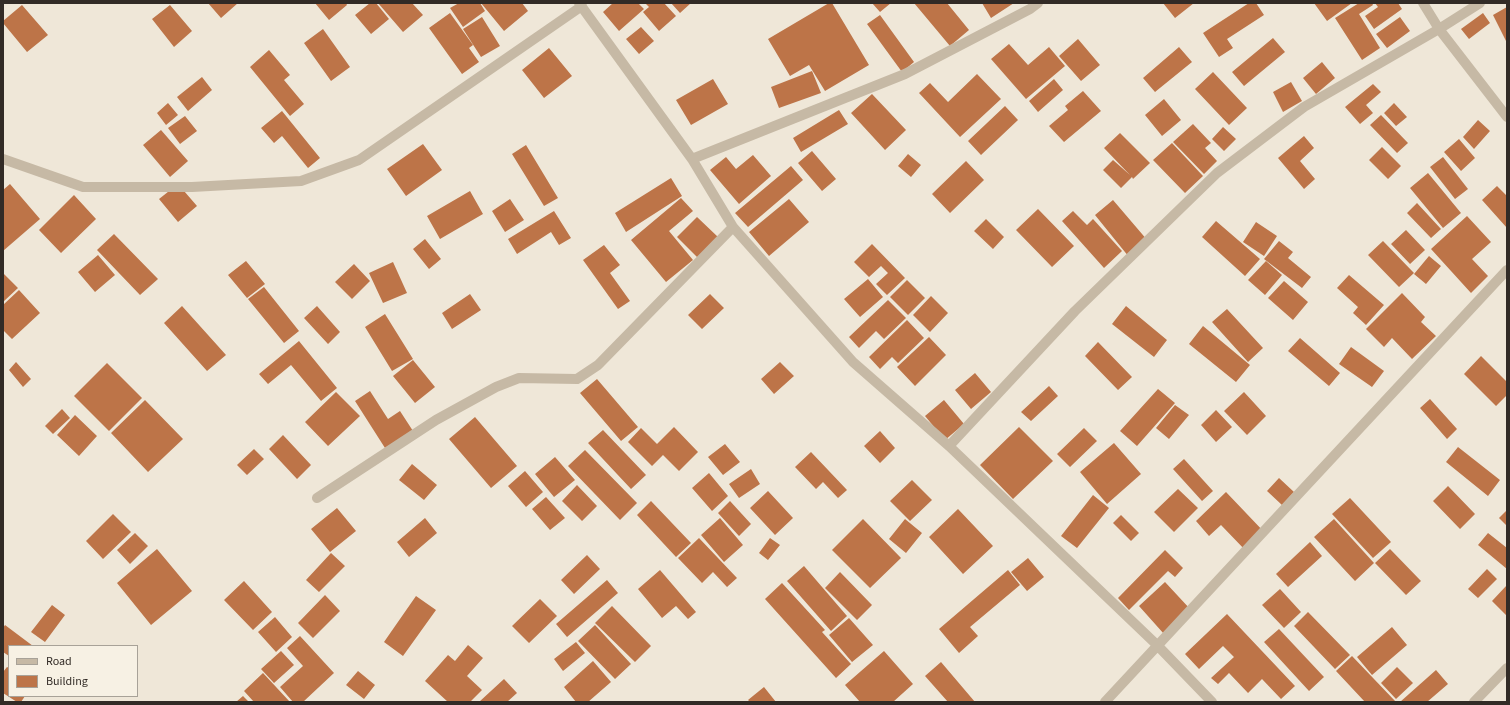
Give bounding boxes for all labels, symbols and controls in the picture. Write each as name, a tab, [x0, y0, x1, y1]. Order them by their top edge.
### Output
legend	[8, 645, 138, 697]
text: Road	[46, 653, 72, 670]
text: Building	[46, 673, 88, 690]

